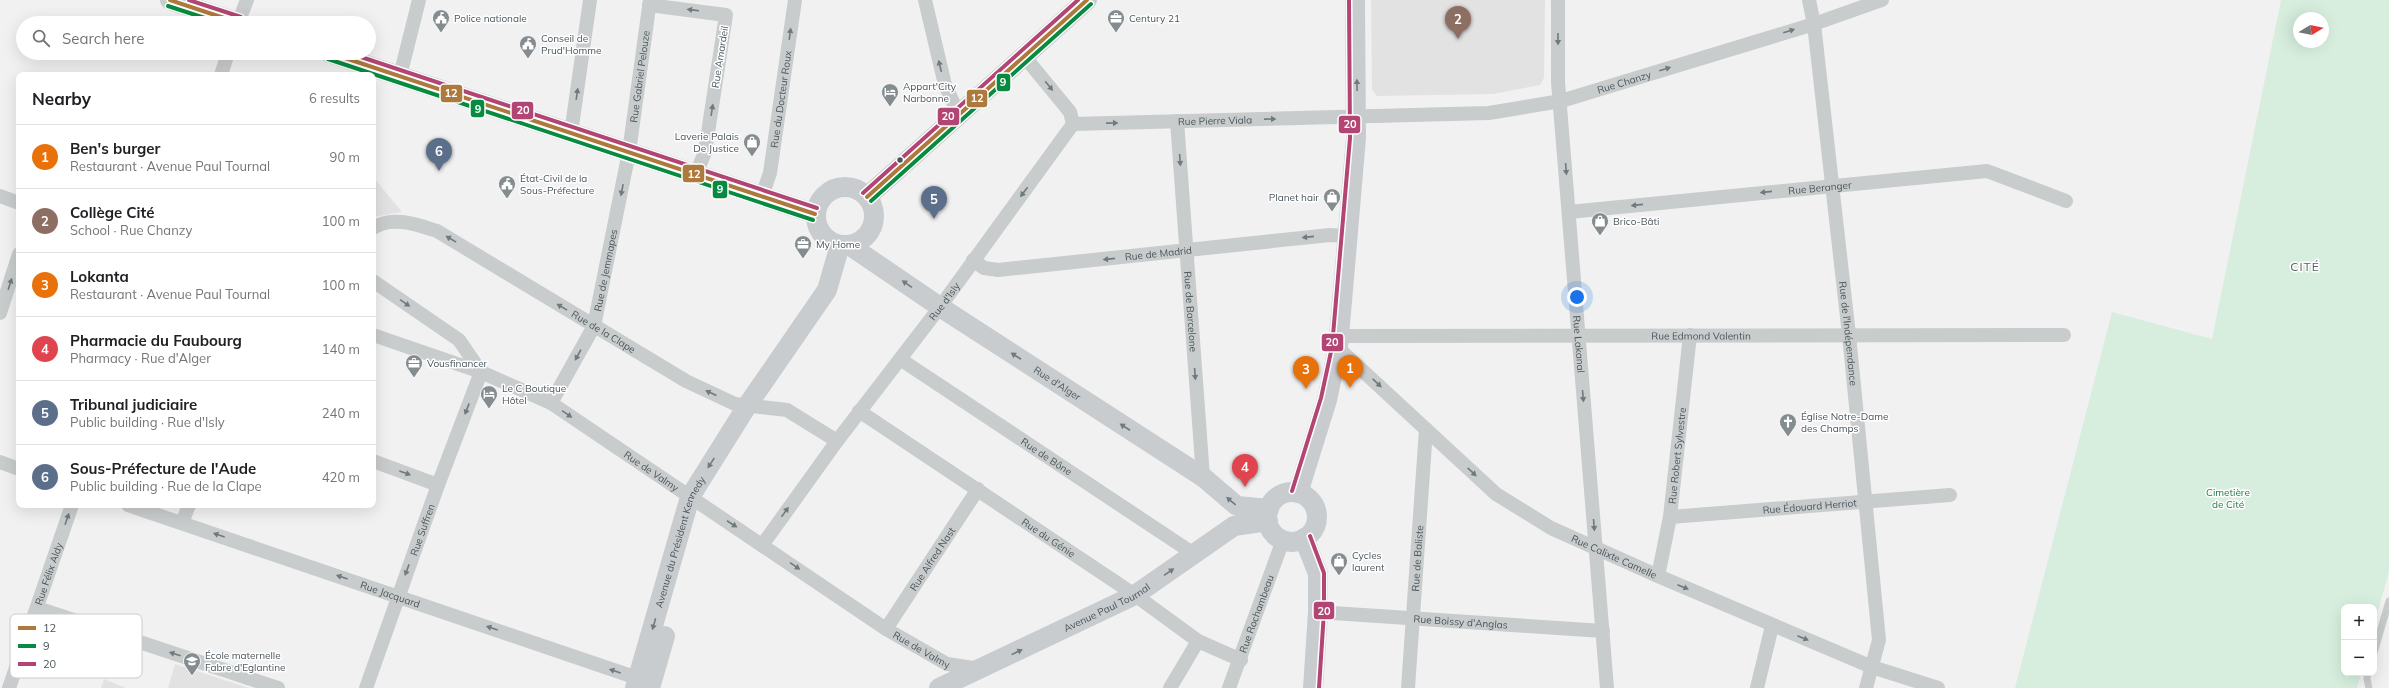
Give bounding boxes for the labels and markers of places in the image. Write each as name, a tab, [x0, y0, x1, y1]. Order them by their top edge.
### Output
pin: 2	[1445, 6, 1471, 39]
public building icon: Police nationale	[431, 8, 451, 33]
office icon: Century 21	[1106, 8, 1126, 33]
place label: Police nationale	[454, 12, 527, 25]
place label: Century 21	[1129, 12, 1180, 25]
place label: Conseil de Prud'Homme	[541, 32, 601, 57]
public building icon: Conseil de Prud'Homme	[518, 34, 538, 59]
place label: Appart'City Narbonne	[903, 80, 957, 105]
hotel icon: Appart'City Narbonne	[880, 82, 900, 107]
place label: Laverie Palais De Justice	[675, 130, 739, 155]
shop icon: Laverie Palais De Justice	[742, 132, 762, 157]
pin: 6	[426, 138, 452, 171]
unlabelled marker	[895, 155, 905, 165]
place label: État-Civil de la Sous-Préfecture	[520, 172, 594, 197]
public building icon: État-Civil de la Sous-Préfecture	[497, 174, 517, 199]
pin: 5	[921, 186, 947, 219]
shop icon: Planet hair	[1322, 187, 1342, 212]
place label: Planet hair	[1269, 191, 1319, 204]
shop icon: Brico-Bâti	[1590, 211, 1610, 236]
place label: Brico-Bâti	[1613, 215, 1659, 228]
office icon: My Home	[793, 234, 813, 259]
place label: My Home	[816, 238, 860, 251]
office icon: Vousfinancer	[404, 353, 424, 378]
pin: 1	[1337, 355, 1363, 388]
pin: 3	[1293, 356, 1319, 389]
place label: Vousfinancer	[427, 357, 488, 370]
place label: Le C Boutique Hôtel	[502, 382, 566, 407]
hotel icon: Le C Boutique Hôtel	[479, 384, 499, 409]
place label: Église Notre-Dame des Champs	[1801, 410, 1888, 435]
church icon: Église Notre-Dame des Champs	[1778, 412, 1798, 437]
pin: 4	[1232, 454, 1258, 487]
place label: Cycles laurent	[1352, 549, 1385, 574]
shop icon: Cycles laurent	[1329, 551, 1349, 576]
place label: École maternelle Fabre d'Eglantine	[205, 649, 286, 674]
school or university icon: École maternelle Fabre d'Eglantine	[182, 651, 202, 676]

